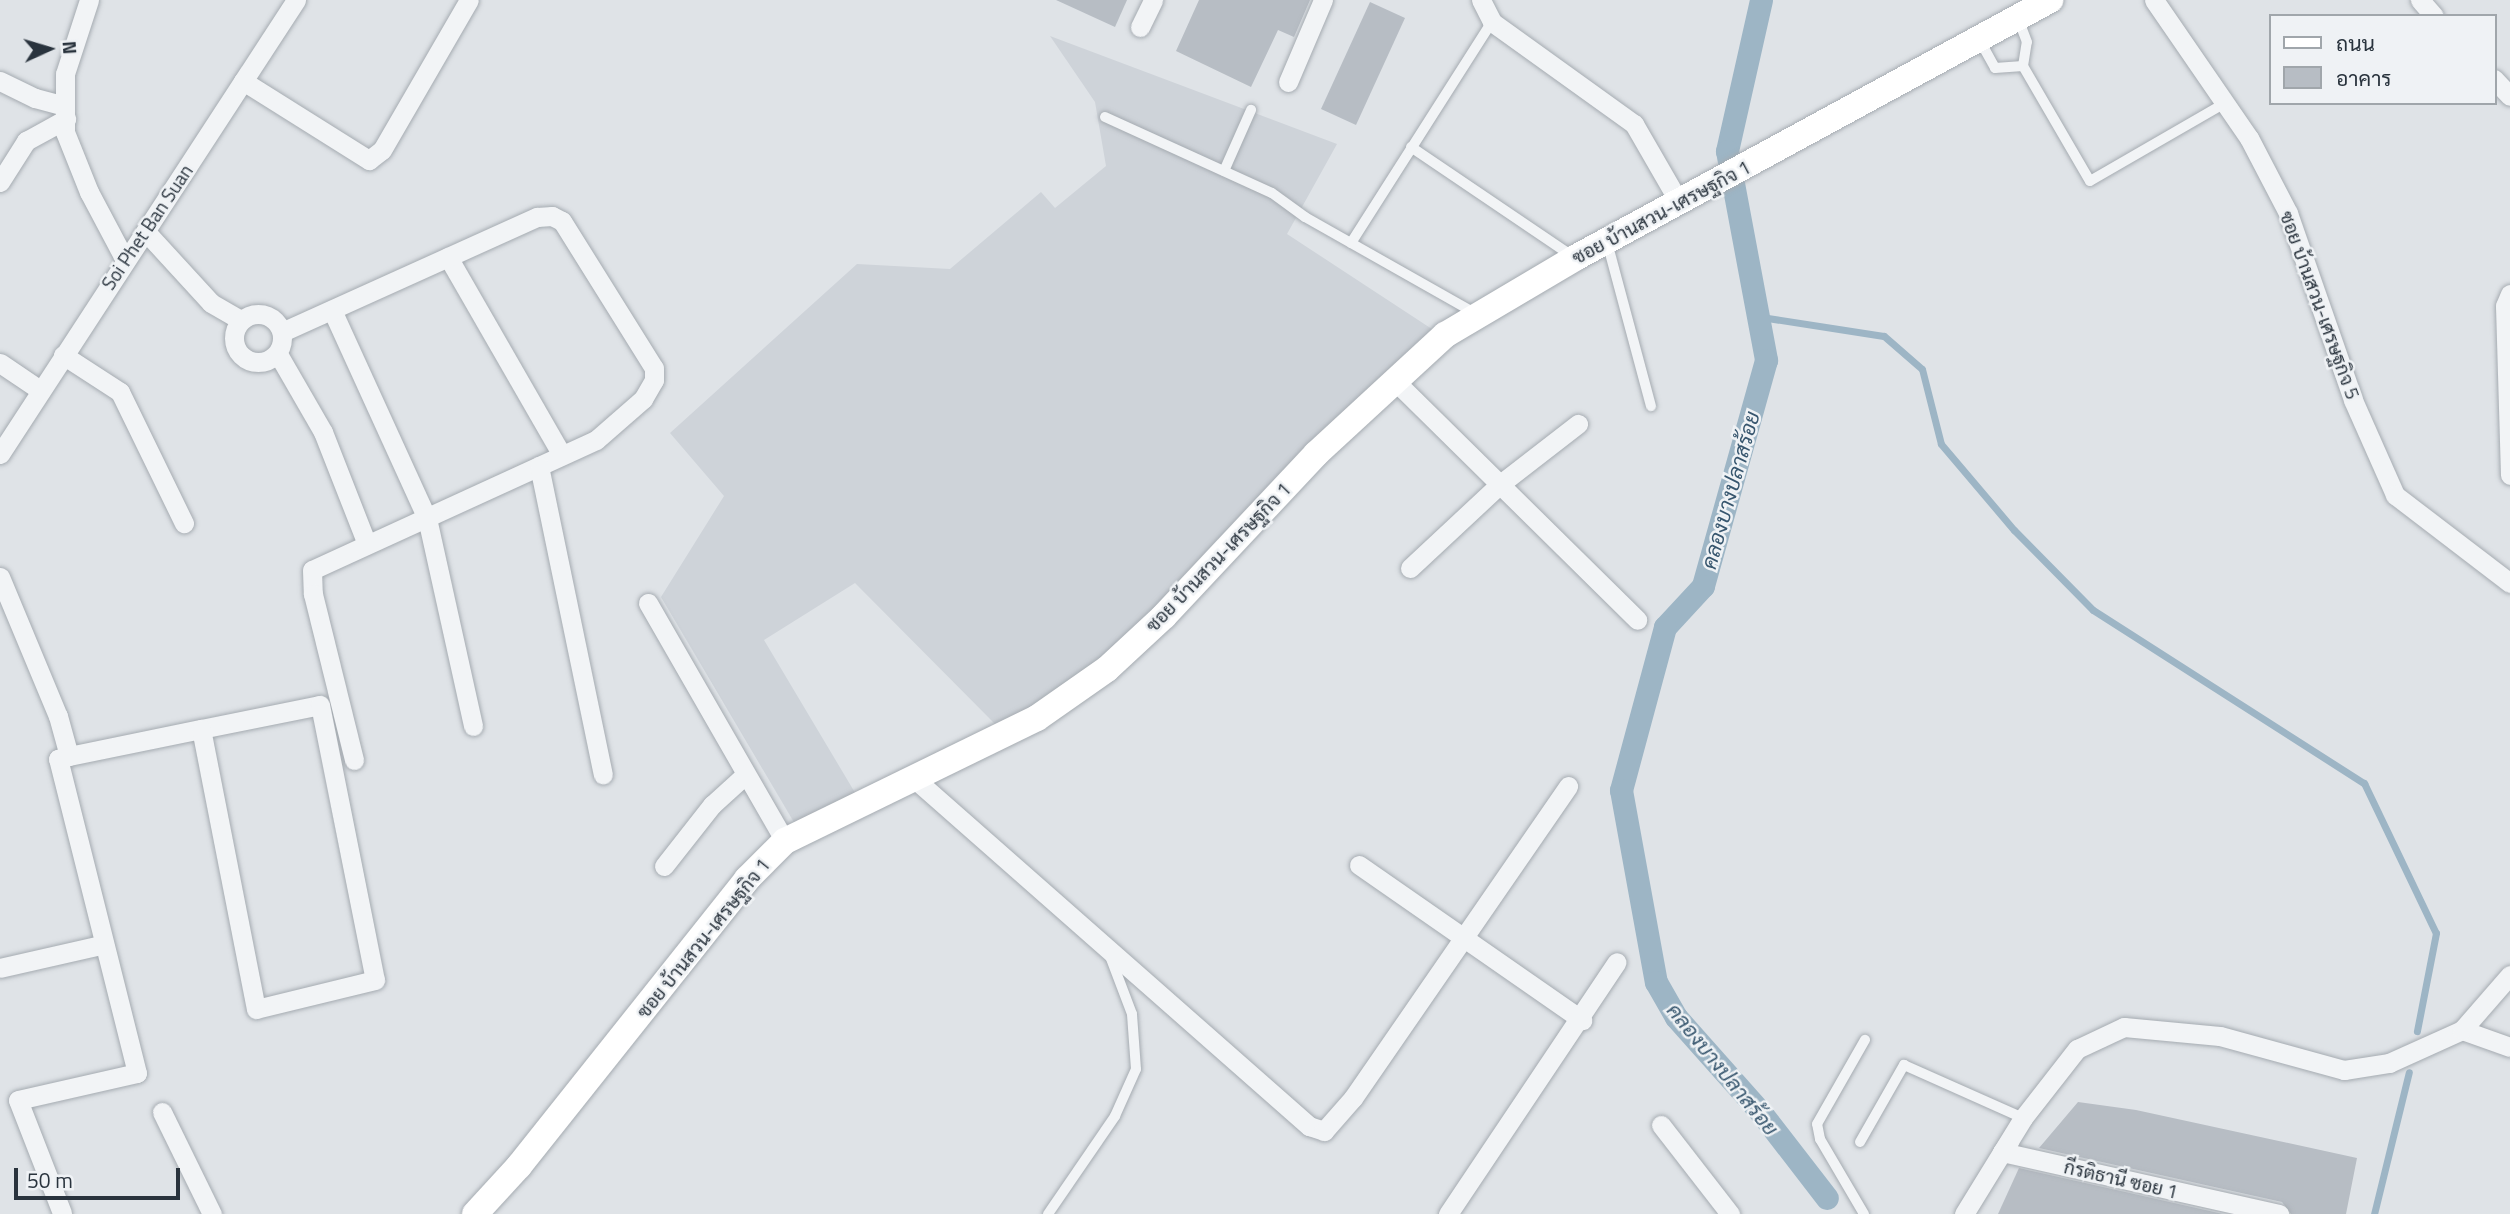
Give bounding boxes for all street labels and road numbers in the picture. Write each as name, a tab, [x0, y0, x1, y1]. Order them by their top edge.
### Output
street label: ซอย บ้านสวน-เศรษฐกิจ 1	[1568, 155, 1754, 269]
street label: Soi Phet Ban Suan	[97, 160, 197, 294]
street label: ซอย บ้านสวน-เศรษฐกิจ 5	[2275, 208, 2365, 402]
street label: ซอย บ้านสวน-เศรษฐกิจ 1	[1141, 478, 1295, 636]
street label: ซอย บ้านสวน-เศรษฐกิจ 1	[632, 854, 774, 1022]
street label: กีรติธานี ซอย 1	[2062, 1155, 2180, 1203]

